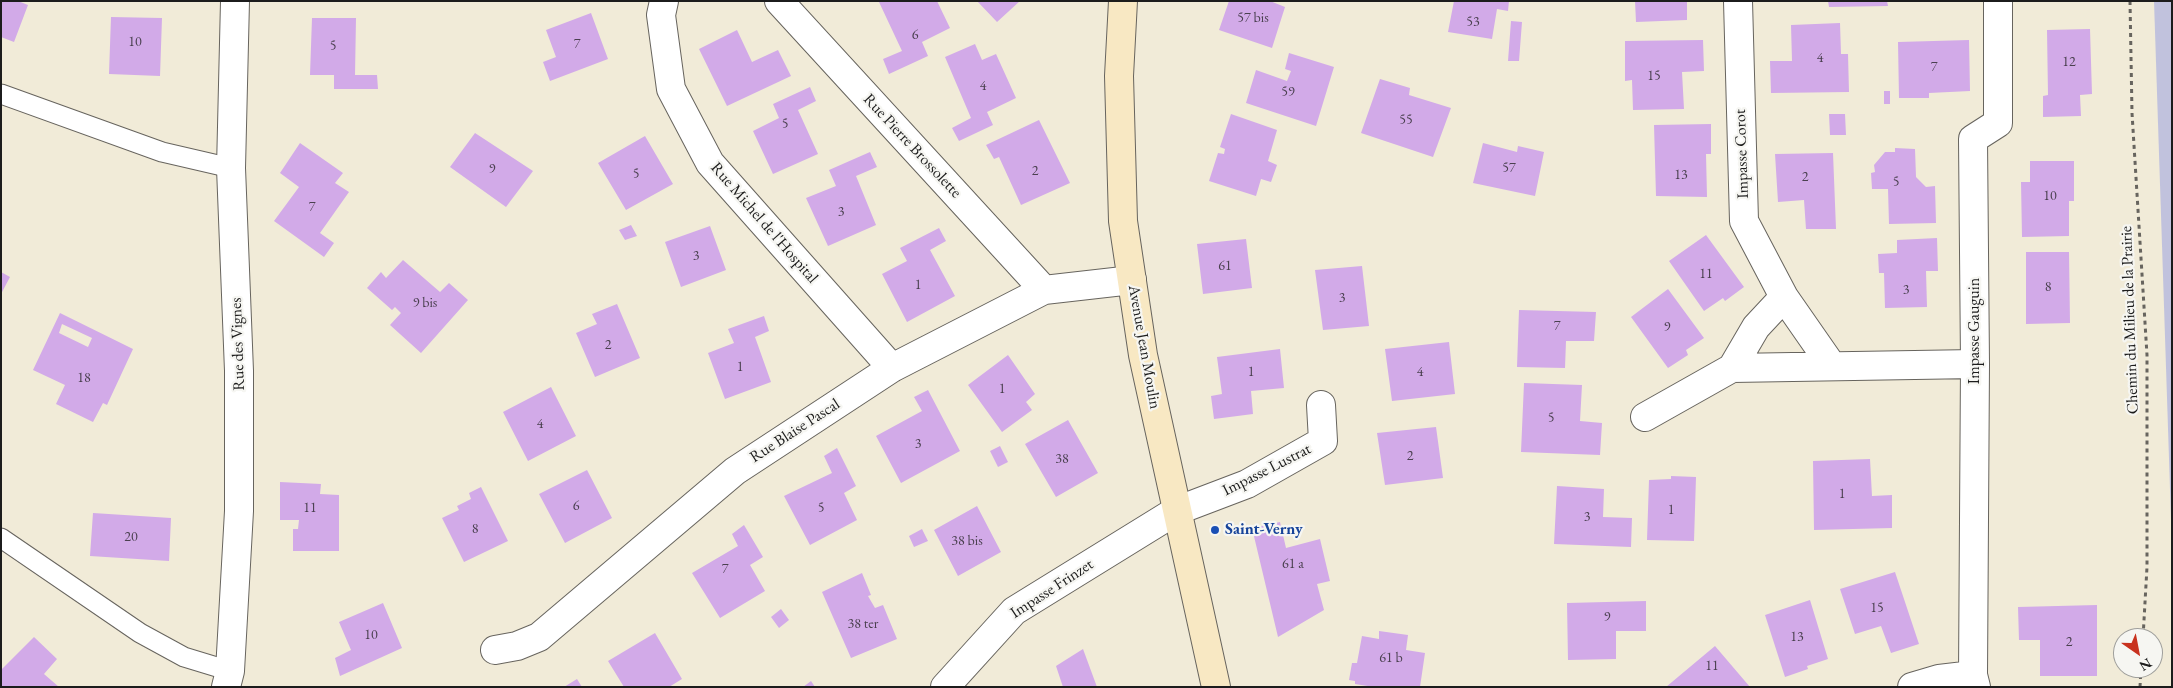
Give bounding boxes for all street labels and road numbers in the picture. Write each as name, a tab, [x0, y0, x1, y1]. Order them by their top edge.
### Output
street label: Rue Pierre Brossolette	[859, 90, 965, 202]
street label: Impasse Corot	[1731, 109, 1753, 199]
street label: Rue Michel de l'Hospital	[706, 159, 822, 287]
street label: Chemin du Milieu de la Prairie	[2117, 225, 2143, 415]
street label: Impasse Gauguin	[1965, 278, 1985, 384]
street label: Avenue Jean Moulin	[1124, 284, 1164, 410]
street label: Rue des Vignes	[227, 297, 249, 391]
street label: Rue Blaise Pascal	[746, 395, 844, 467]
street label: Impasse Lustrat	[1220, 439, 1314, 501]
street label: Impasse Frinzet	[1007, 555, 1097, 623]

